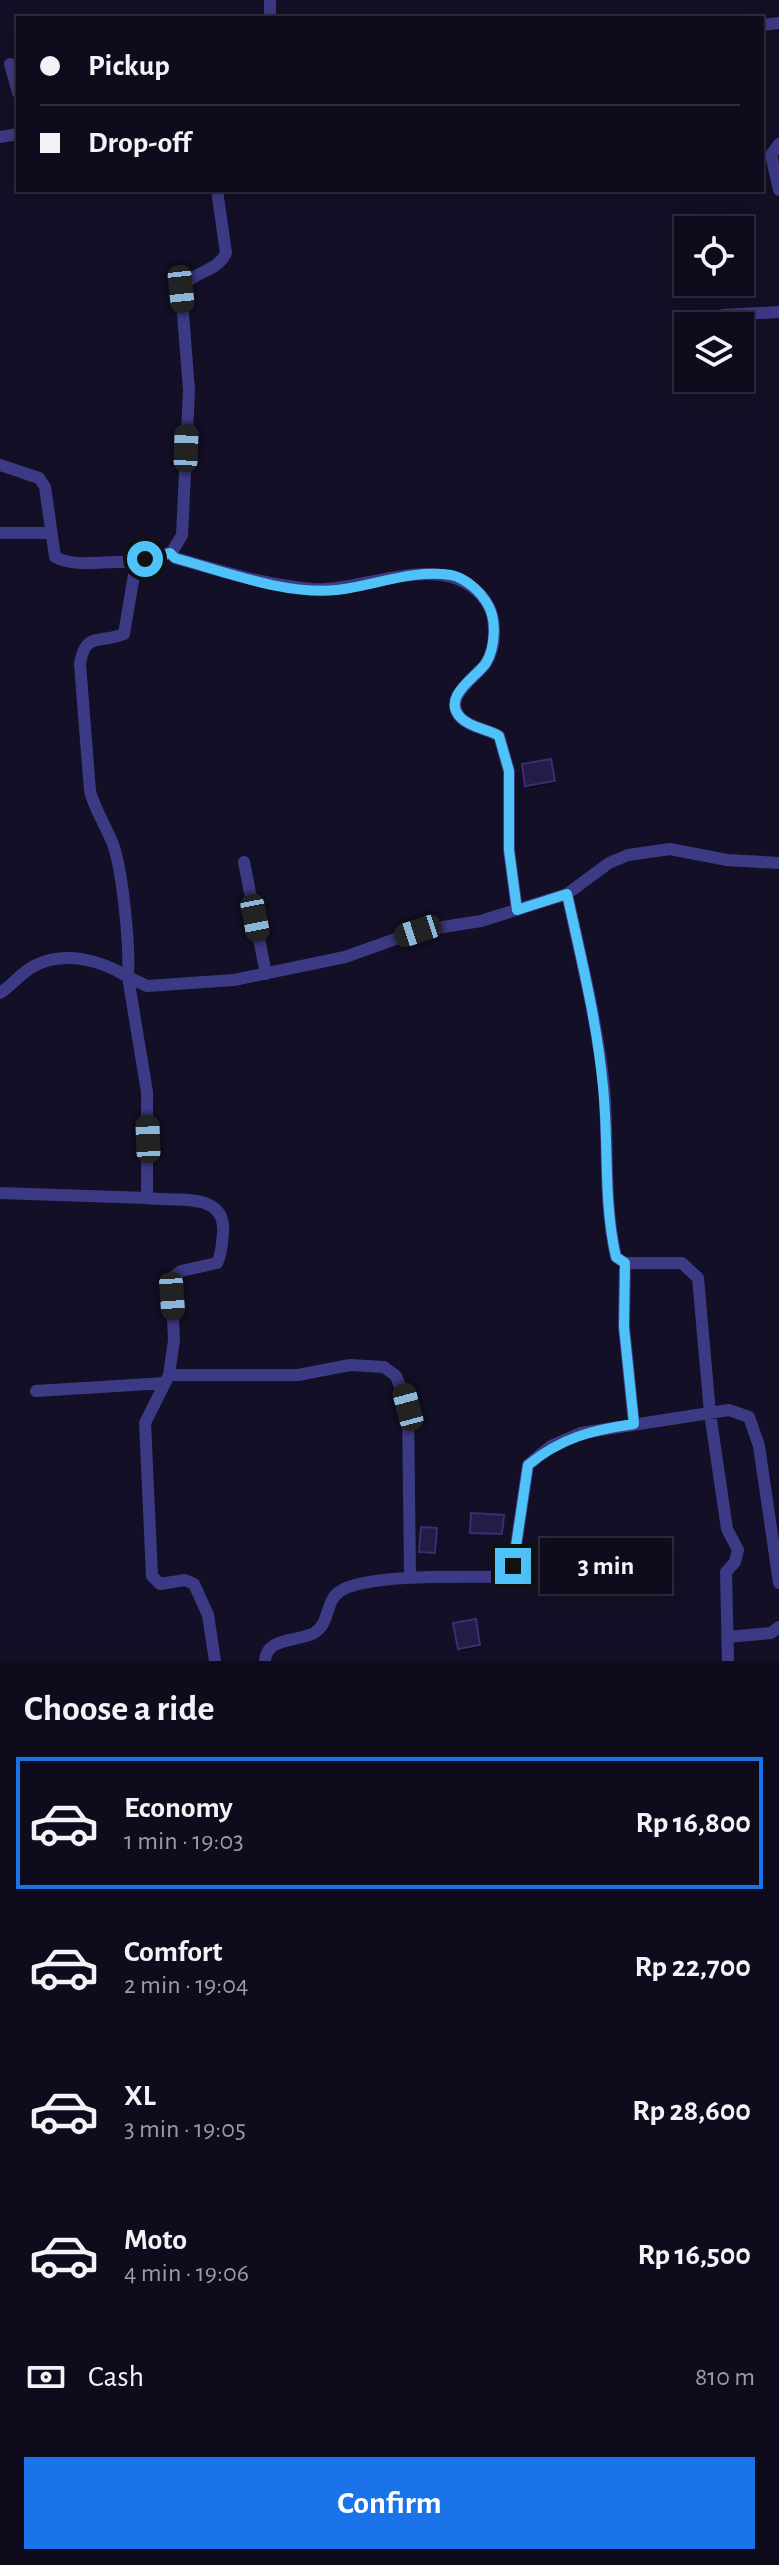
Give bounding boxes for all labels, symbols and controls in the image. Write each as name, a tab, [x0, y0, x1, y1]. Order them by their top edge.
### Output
text: Pickup	[88, 51, 170, 81]
text: Drop-off	[88, 128, 191, 158]
map controls	[674, 216, 754, 392]
button: locate	[674, 216, 754, 296]
car	[167, 264, 195, 314]
button: layers	[674, 312, 754, 392]
car	[173, 424, 199, 472]
route start	[127, 541, 163, 577]
car	[239, 892, 271, 944]
car	[391, 912, 445, 950]
car	[135, 1115, 161, 1163]
car	[158, 1271, 186, 1321]
car	[390, 1381, 426, 1433]
callout: 3 min	[541, 1538, 673, 1594]
route end	[495, 1548, 531, 1584]
text: 3 min	[578, 1553, 634, 1579]
text: Choose a ride	[24, 1691, 214, 1727]
icon: car	[28, 1787, 100, 1859]
text: Economy	[124, 1793, 233, 1823]
text: Rp 16,800	[636, 1808, 751, 1838]
text: 1 min · 19:03	[124, 1828, 244, 1854]
icon: car	[28, 1931, 100, 2003]
text: Comfort	[124, 1937, 223, 1967]
text: Rp 22,700	[634, 1952, 751, 1982]
text: 2 min · 19:04	[124, 1972, 249, 1998]
icon: car	[28, 2075, 100, 2147]
text: XL	[124, 2081, 156, 2111]
text: Rp 28,600	[632, 2096, 751, 2126]
text: 3 min · 19:05	[124, 2116, 246, 2142]
icon: car	[28, 2219, 100, 2291]
text: Moto	[124, 2225, 187, 2255]
text: Rp 16,500	[637, 2240, 751, 2270]
text: 4 min · 19:06	[124, 2260, 249, 2286]
icon: cash	[24, 2355, 68, 2399]
text: Cash	[88, 2362, 144, 2392]
text: 810 m	[695, 2364, 755, 2390]
button: Confirm	[24, 2457, 755, 2549]

